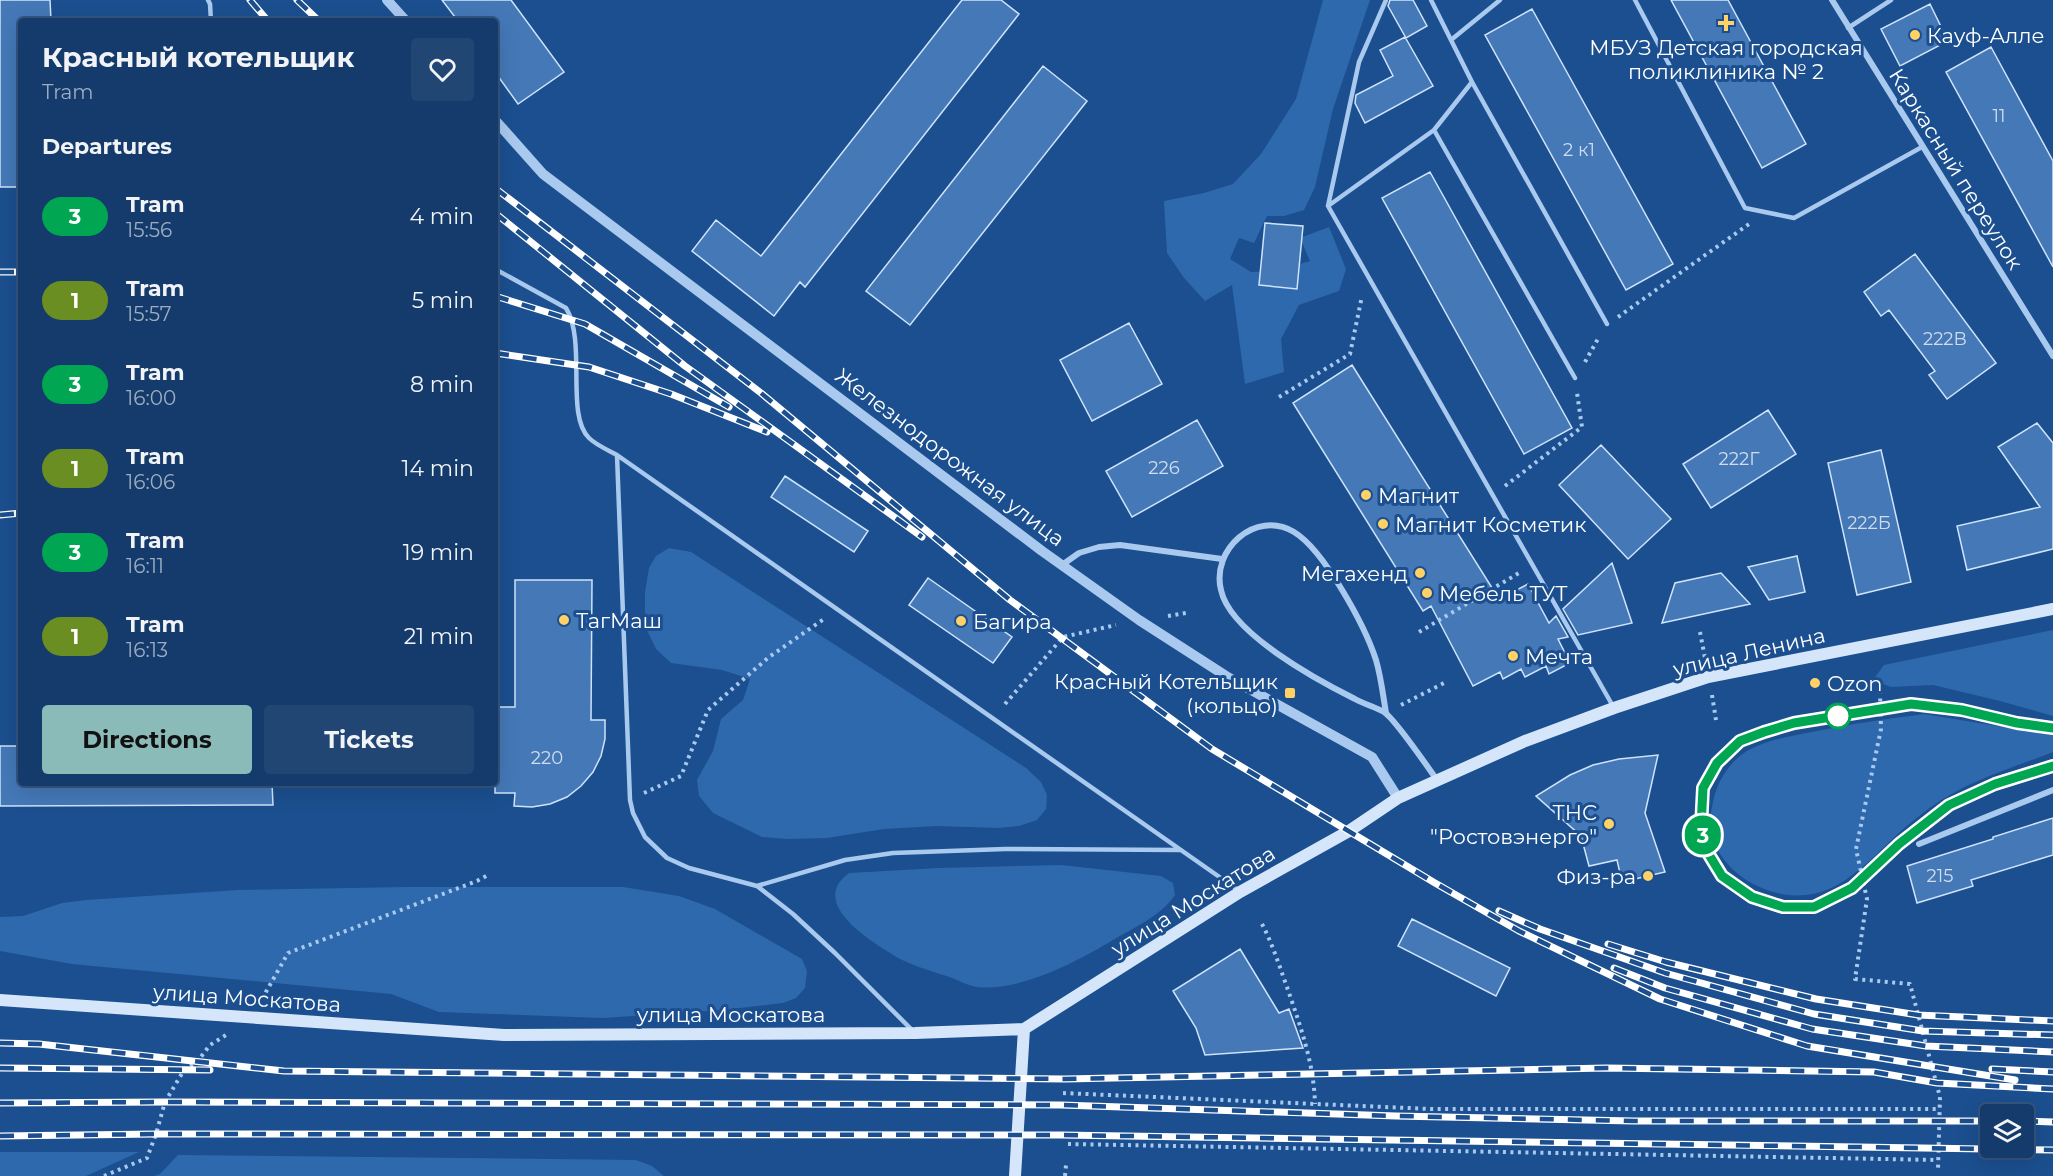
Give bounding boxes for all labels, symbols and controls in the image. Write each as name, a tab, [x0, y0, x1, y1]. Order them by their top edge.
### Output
marker: МБУЗ Детская городская поликлиника № 2	[1717, 14, 1735, 32]
place label: Кауф-Алле	[1927, 23, 2045, 48]
marker: Кауф-Алле	[1908, 28, 1922, 42]
place label: МБУЗ Детская городская поликлиника № 2	[1589, 35, 1863, 84]
button: heart	[411, 38, 474, 101]
text: Красный котельщик	[42, 40, 354, 74]
street label: Каркасный переулок	[1884, 64, 2028, 274]
text: Tram	[42, 80, 93, 104]
house number: 11	[1993, 105, 2006, 127]
text: Departures	[42, 133, 172, 160]
house number: 2 к1	[1563, 139, 1595, 161]
text: Tram	[126, 191, 185, 218]
text: 4 min	[410, 203, 474, 230]
text: 3	[69, 204, 81, 229]
text: 15:56	[126, 218, 172, 242]
text: Tram	[126, 275, 185, 302]
text: 5 min	[412, 287, 474, 314]
text: 1	[71, 288, 79, 313]
text: 15:57	[126, 302, 172, 326]
house number: 222В	[1923, 328, 1967, 350]
text: Tram	[126, 359, 185, 386]
street label: Железнодорожная улица	[831, 363, 1069, 551]
text: 8 min	[410, 371, 474, 398]
text: 3	[69, 372, 81, 397]
text: 16:00	[126, 386, 176, 410]
text: Tram	[126, 443, 185, 470]
house number: 222Г	[1719, 448, 1760, 470]
text: 14 min	[402, 455, 474, 482]
text: 1	[71, 456, 79, 481]
house number: 226	[1148, 457, 1180, 479]
text: 16:06	[126, 470, 175, 494]
place label: Магнит	[1378, 483, 1459, 508]
marker: Магнит	[1359, 488, 1373, 502]
place label: Магнит Косметик	[1395, 512, 1586, 537]
house number: 222Б	[1847, 512, 1891, 534]
marker: Магнит Косметик	[1376, 517, 1390, 531]
text: Tram	[126, 527, 185, 554]
text: 19 min	[403, 539, 474, 566]
text: 3	[69, 540, 81, 565]
text: 16:11	[126, 554, 164, 578]
place label: Мегахенд	[1301, 561, 1408, 586]
marker: Мегахенд	[1413, 566, 1427, 580]
place label: Мебель ТУТ	[1439, 581, 1568, 606]
marker: Мебель ТУТ	[1420, 586, 1434, 600]
place label: ТагМаш	[576, 608, 662, 633]
place label: Багира	[973, 609, 1052, 634]
text: Tram	[126, 611, 185, 638]
marker: ТагМаш	[557, 613, 571, 627]
marker: Багира	[954, 614, 968, 628]
street label: улица Ленина	[1669, 622, 1828, 682]
text: 21 min	[404, 623, 474, 650]
text: 1	[71, 624, 79, 649]
text: 16:13	[126, 638, 168, 662]
place label: Мечта	[1525, 644, 1593, 669]
marker: Мечта	[1506, 649, 1520, 663]
place label: Красный Котельщик (кольцо)	[1054, 669, 1278, 718]
place label: Ozon	[1827, 671, 1883, 696]
marker: Ozon	[1808, 676, 1822, 690]
marker: Красный Котельщик (кольцо)	[1283, 686, 1297, 700]
unlabelled marker	[1825, 703, 1851, 729]
button: Directions	[42, 705, 252, 774]
button: Tickets	[264, 705, 474, 774]
house number: 220	[531, 747, 563, 769]
place label: ТНС "Ростовэнерго"	[1430, 800, 1597, 849]
line badge: 3	[1684, 816, 1722, 854]
marker: ТНС "Ростовэнерго"	[1602, 817, 1616, 831]
text: 3	[1697, 823, 1709, 848]
street label: улица Москатова	[1106, 840, 1280, 962]
place label: Физ-ра	[1556, 864, 1636, 889]
house number: 215	[1927, 865, 1953, 887]
marker: Физ-ра	[1641, 869, 1655, 883]
street label: улица Москатова	[151, 979, 342, 1017]
street label: улица Москатова	[636, 1002, 825, 1027]
map controls	[1980, 1104, 2034, 1158]
button: layers	[1980, 1104, 2034, 1158]

